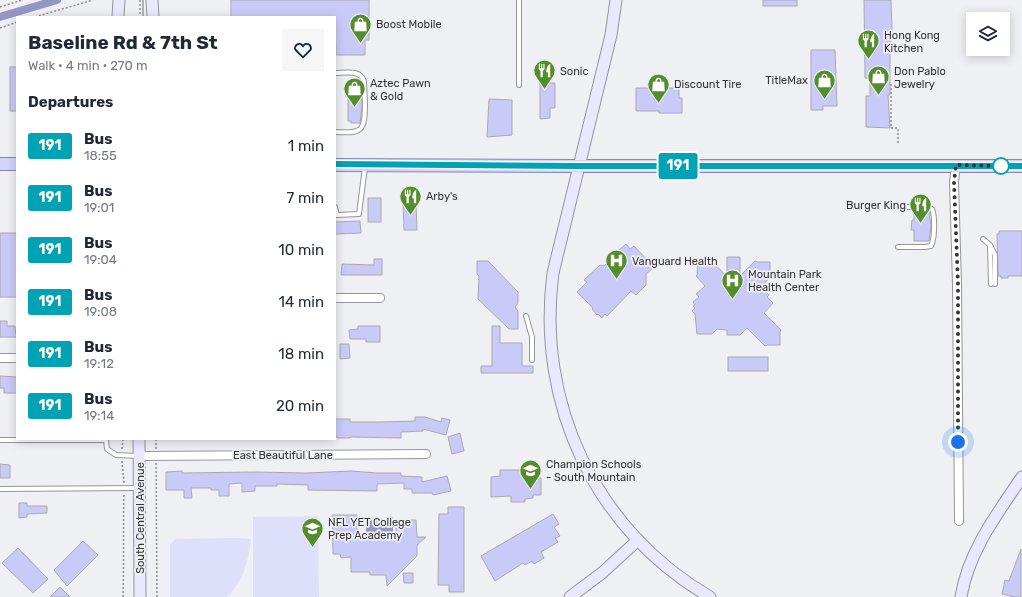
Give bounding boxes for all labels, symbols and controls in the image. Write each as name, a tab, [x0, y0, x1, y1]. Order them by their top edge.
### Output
shop icon: Boost Mobile	[348, 11, 374, 44]
map controls	[966, 12, 1010, 56]
button: layers	[966, 12, 1010, 56]
place label: Boost Mobile	[376, 18, 442, 31]
restaurant icon: Hong Kong Kitchen	[855, 28, 881, 61]
button: heart	[282, 29, 324, 71]
place label: Hong Kong Kitchen	[884, 29, 940, 55]
text: Baseline Rd & 7th St	[28, 31, 218, 54]
text: Walk · 4 min · 270 m	[28, 58, 148, 73]
restaurant icon: Sonic	[532, 58, 558, 91]
shop icon: Don Pablo Jewelry	[866, 64, 892, 97]
place label: Sonic	[560, 65, 589, 78]
place label: Don Pablo Jewelry	[894, 65, 946, 91]
shop icon: TitleMax	[811, 67, 837, 100]
shop icon: Discount Tire	[646, 71, 672, 104]
place label: TitleMax	[765, 74, 808, 87]
shop icon: Aztec Pawn & Gold	[342, 76, 368, 109]
place label: Aztec Pawn & Gold	[370, 77, 431, 103]
place label: Discount Tire	[674, 78, 741, 91]
text: Departures	[28, 93, 113, 111]
text: Bus	[84, 130, 112, 148]
text: 191	[39, 137, 61, 154]
text: 1 min	[288, 137, 324, 155]
text: 18:55	[84, 148, 117, 163]
line badge: 191	[655, 153, 701, 179]
text: 191	[667, 157, 689, 174]
unlabelled marker	[992, 157, 1010, 175]
text: Bus	[84, 182, 112, 200]
restaurant icon: Arby's	[397, 183, 423, 216]
text: 191	[39, 189, 61, 206]
text: 7 min	[287, 189, 324, 207]
place label: Arby's	[426, 190, 458, 203]
restaurant icon: Burger King	[908, 192, 934, 225]
place label: Burger King	[846, 199, 906, 212]
text: 19:01	[84, 200, 114, 215]
text: Bus	[84, 234, 112, 252]
text: 191	[39, 241, 61, 258]
text: 10 min	[278, 241, 324, 259]
hospital icon: Vanguard Health	[603, 248, 629, 281]
text: 19:04	[84, 252, 117, 267]
place label: Vanguard Health	[632, 255, 718, 268]
hospital icon: Mountain Park Health Center	[720, 267, 746, 300]
place label: Mountain Park Health Center	[748, 268, 822, 294]
text: Bus	[84, 286, 112, 304]
text: 191	[39, 293, 61, 310]
text: 14 min	[279, 293, 324, 311]
text: 19:08	[84, 304, 117, 319]
text: Bus	[84, 338, 112, 356]
text: 191	[39, 345, 61, 362]
text: 18 min	[278, 345, 324, 363]
text: 19:12	[84, 356, 114, 371]
text: Bus	[84, 390, 112, 408]
text: 191	[39, 397, 61, 414]
text: 20 min	[276, 397, 324, 415]
text: 19:14	[84, 408, 114, 423]
your location	[948, 432, 968, 452]
street label: East Beautiful Lane	[233, 449, 333, 462]
school or university icon: Champion Schools - South Mountain	[517, 457, 543, 490]
place label: Champion Schools - South Mountain	[546, 458, 642, 484]
street label: South Central Avenue	[134, 462, 147, 574]
school or university icon: NFL YET College Prep Academy	[299, 515, 325, 548]
place label: NFL YET College Prep Academy	[328, 516, 411, 542]

